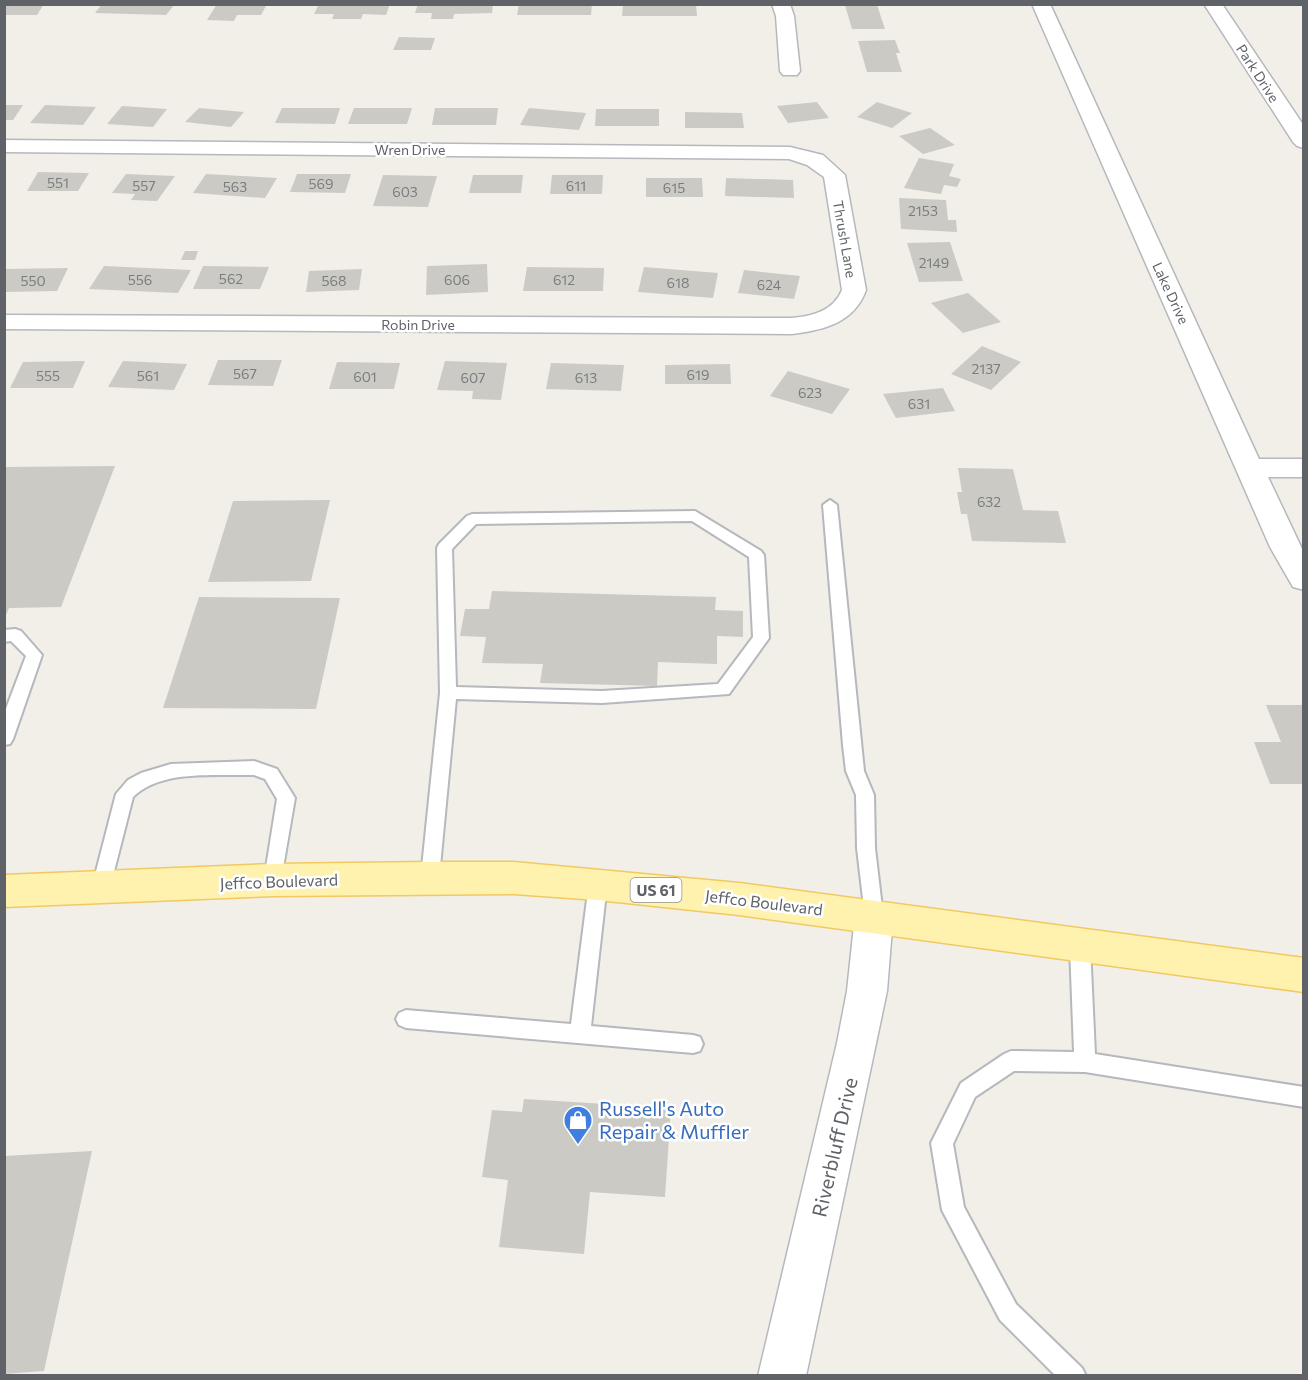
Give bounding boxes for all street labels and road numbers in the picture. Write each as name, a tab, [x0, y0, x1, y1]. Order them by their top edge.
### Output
street label: Park Drive	[1233, 41, 1283, 105]
street label: Wren Drive	[375, 141, 445, 158]
street label: Thrush Lane	[830, 199, 860, 279]
street label: Lake Drive	[1149, 259, 1193, 327]
street label: Robin Drive	[381, 316, 455, 333]
street label: Jeffco Boulevard	[220, 869, 338, 893]
road number: US 61	[630, 878, 682, 902]
street label: Jeffco Boulevard	[704, 885, 824, 919]
street label: Riverbluff Drive	[806, 1075, 862, 1219]

